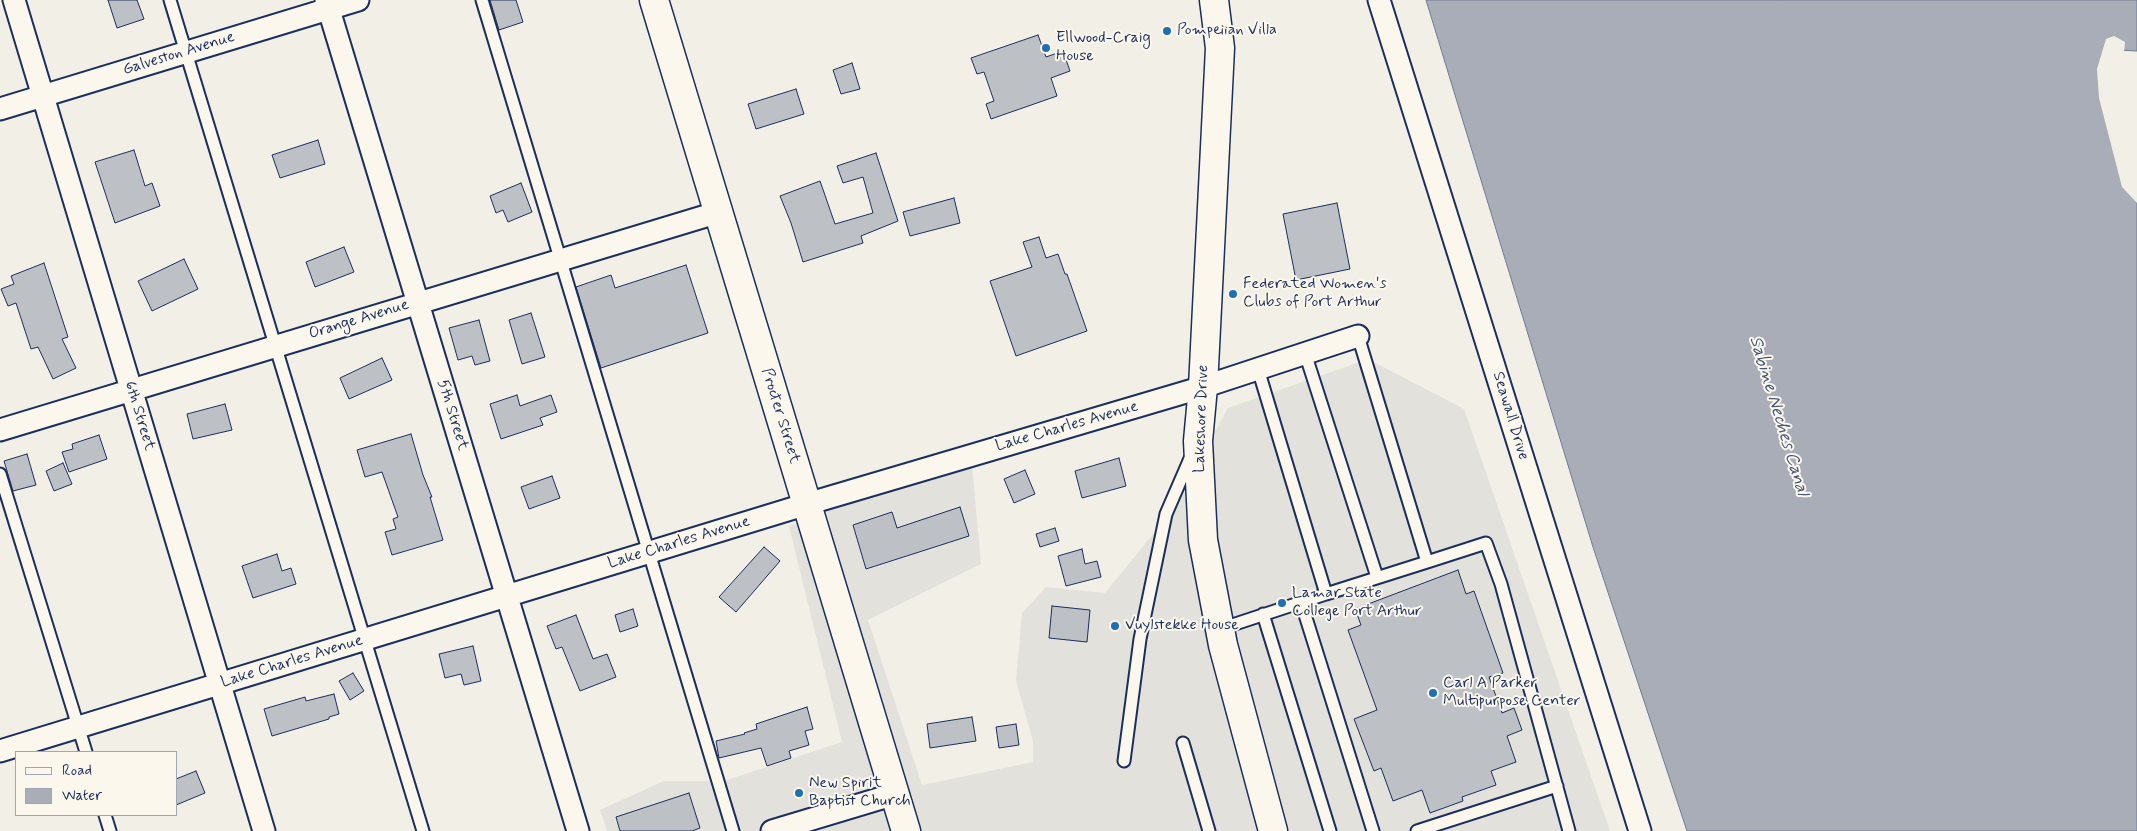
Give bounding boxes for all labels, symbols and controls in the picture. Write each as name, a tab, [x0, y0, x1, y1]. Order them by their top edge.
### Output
place label: Pompeiian Villa	[1177, 21, 1277, 41]
marker: Pompeiian Villa	[1161, 25, 1173, 37]
street label: Galveston Avenue	[121, 28, 237, 80]
place label: Ellwood-Craig House	[1056, 29, 1151, 67]
marker: Ellwood-Craig House	[1040, 42, 1052, 54]
place label: Federated Women's Clubs of Port Arthur	[1243, 275, 1387, 313]
marker: Federated Women's Clubs of Port Arthur	[1227, 288, 1239, 300]
street label: Orange Avenue	[307, 296, 411, 344]
water label: Sabine Neches Canal	[1744, 334, 1812, 498]
street label: Lakeshore Drive	[1191, 365, 1213, 473]
street label: Procter Street	[756, 366, 804, 466]
street label: Seawall Drive	[1487, 370, 1533, 462]
street label: 5th Street	[432, 377, 472, 453]
street label: 6th Street	[119, 379, 159, 453]
street label: Lake Charles Avenue	[994, 397, 1140, 457]
street label: Lake Charles Avenue	[606, 512, 752, 574]
place label: Lamar State College Port Arthur	[1292, 584, 1422, 622]
marker: Lamar State College Port Arthur	[1276, 597, 1288, 609]
place label: Vuylstekke House	[1125, 616, 1239, 636]
marker: Vuylstekke House	[1109, 620, 1121, 632]
street label: Lake Charles Avenue	[219, 631, 365, 693]
place label: Carl A Parker Multipurpose Center	[1443, 674, 1581, 712]
marker: Carl A Parker Multipurpose Center	[1427, 687, 1439, 699]
legend	[15, 751, 178, 816]
text: Road	[62, 761, 92, 781]
place label: New Spirit Baptist Church	[809, 774, 911, 812]
text: Water	[62, 786, 102, 806]
marker: New Spirit Baptist Church	[793, 787, 805, 799]

